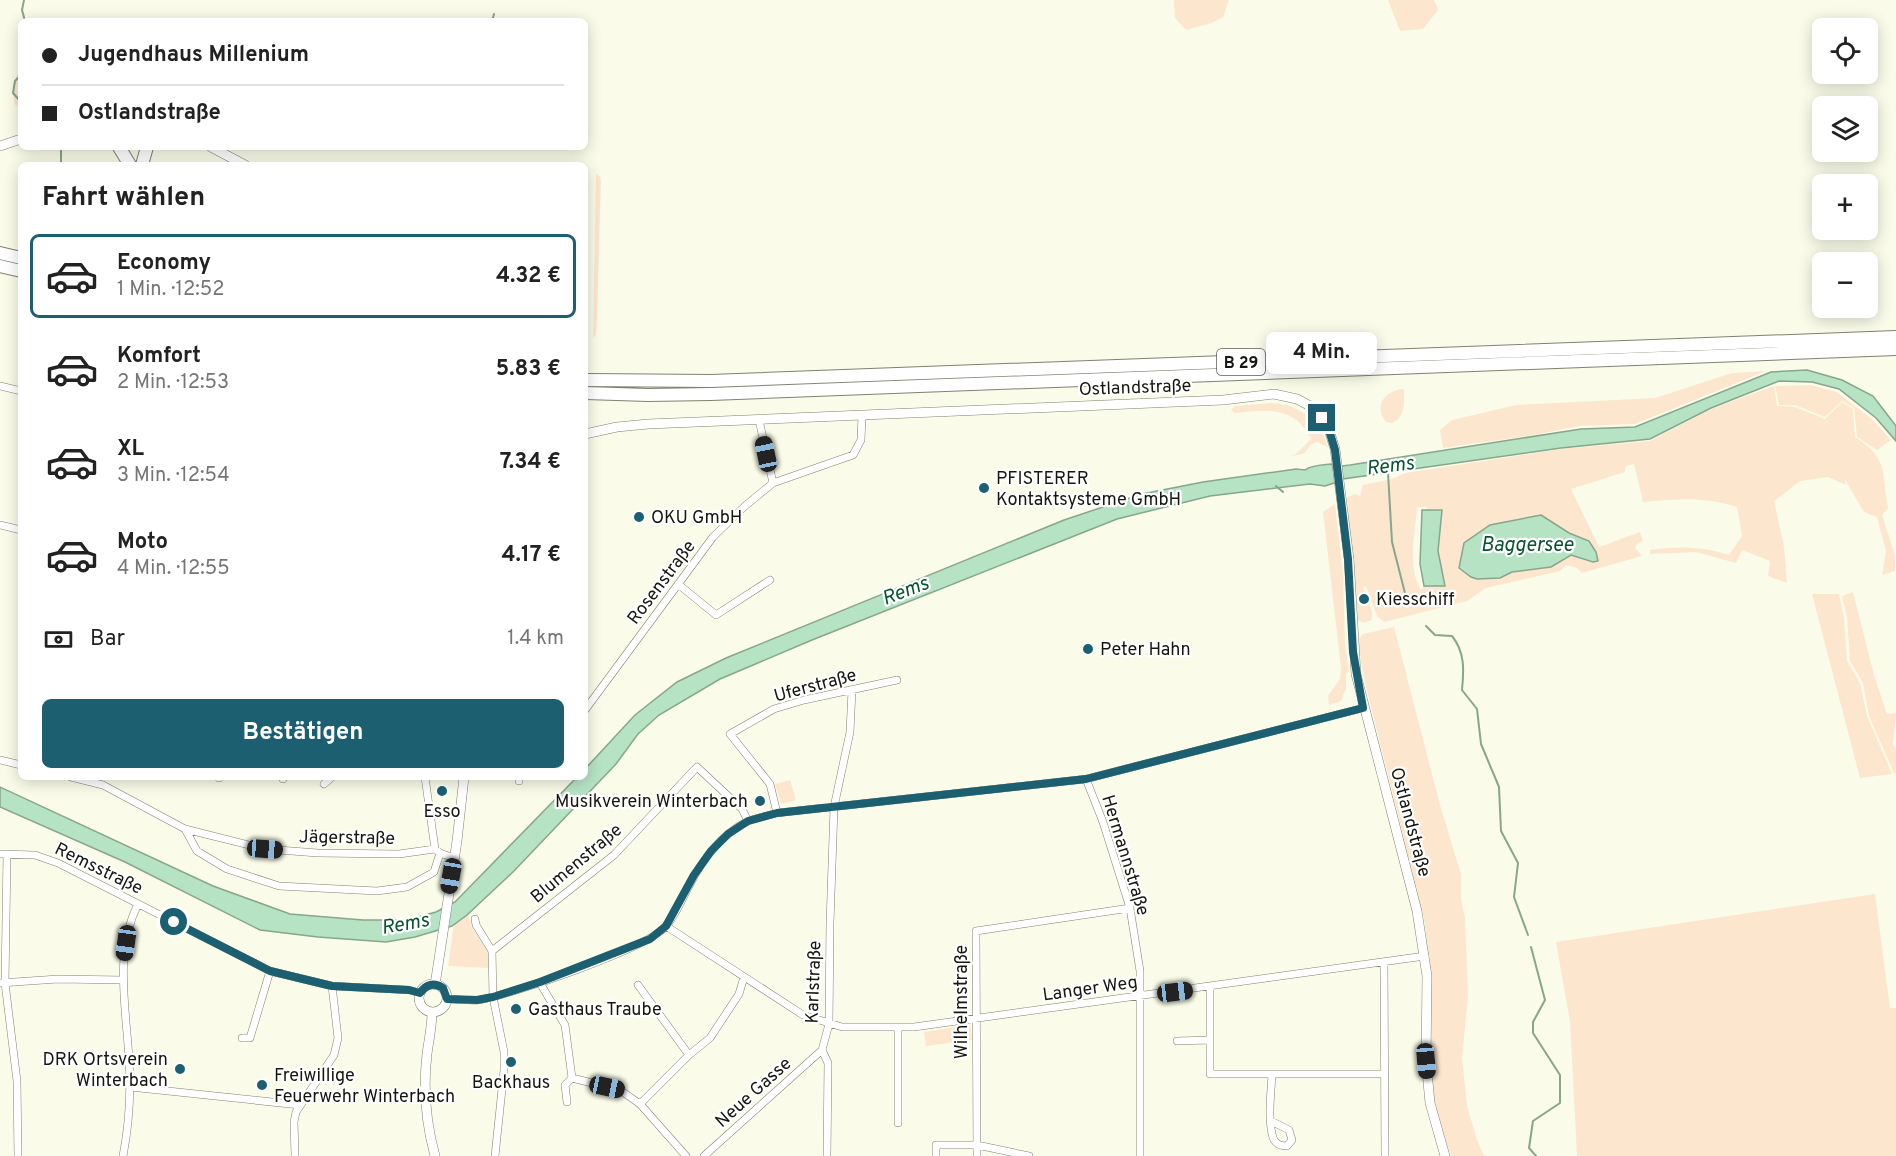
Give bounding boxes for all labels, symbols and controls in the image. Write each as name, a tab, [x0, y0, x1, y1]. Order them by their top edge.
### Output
map controls	[1812, 18, 1878, 318]
button: locate	[1812, 18, 1878, 84]
text: Jugendhaus Millenium	[78, 42, 309, 69]
button: layers	[1812, 96, 1878, 162]
text: Ostlandstraße	[78, 100, 221, 127]
button: +	[1812, 174, 1878, 240]
text: Fahrt wählen	[42, 181, 205, 215]
icon: car	[45, 249, 99, 303]
text: Economy	[117, 250, 211, 277]
button: −	[1812, 252, 1878, 318]
text: 4.32 €	[496, 263, 561, 290]
text: 1 Min. · 12:52	[117, 277, 224, 303]
callout: 4 Min.	[1266, 331, 1378, 373]
text: 4 Min.	[1293, 340, 1350, 366]
icon: car	[45, 342, 99, 396]
text: Komfort	[117, 343, 201, 370]
road number: B 29	[1217, 349, 1265, 375]
text: 5.83 €	[496, 356, 561, 383]
text: 2 Min. · 12:53	[117, 370, 229, 396]
street label: Ostlandstraße	[1078, 375, 1192, 402]
route end	[1308, 404, 1335, 431]
icon: car	[45, 435, 99, 489]
car	[753, 435, 779, 473]
text: XL	[117, 436, 144, 463]
text: 7.34 €	[500, 449, 561, 476]
water label: Rems	[1365, 451, 1417, 483]
text: 3 Min. · 12:54	[117, 463, 230, 489]
place label: PFISTERER Kontaktsysteme GmbH	[996, 468, 1181, 512]
marker: PFISTERER Kontaktsysteme GmbH	[977, 481, 991, 495]
place label: OKU GmbH	[651, 507, 742, 530]
marker: OKU GmbH	[632, 510, 646, 524]
icon: car	[45, 528, 99, 582]
text: Moto	[117, 529, 168, 556]
water label: Baggersee	[1481, 533, 1574, 559]
street label: Rosenstraße	[623, 536, 701, 630]
text: 4.17 €	[501, 542, 561, 569]
text: 4 Min. · 12:55	[117, 556, 230, 582]
water label: Rems	[879, 571, 934, 613]
place label: Kiesschiff	[1376, 589, 1455, 612]
marker: Kiesschiff	[1357, 592, 1371, 606]
icon: cash	[42, 623, 75, 656]
text: Bar	[90, 626, 125, 653]
text: 1.4 km	[507, 626, 564, 652]
place label: Peter Hahn	[1100, 639, 1191, 662]
marker: Peter Hahn	[1081, 642, 1095, 656]
street label: Uferstraße	[771, 664, 859, 709]
button: Bestätigen	[42, 699, 564, 768]
street label: Ostlandstraße	[1384, 765, 1435, 880]
marker: Esso	[435, 784, 449, 798]
place label: Musikverein Winterbach	[555, 791, 748, 814]
street label: Hermannstraße	[1095, 792, 1154, 919]
marker: Musikverein Winterbach	[753, 794, 767, 808]
place label: Esso	[423, 801, 461, 824]
street label: Blumenstraße	[527, 819, 627, 909]
street label: Jägerstraße	[299, 826, 395, 851]
street label: Remsstraße	[51, 838, 146, 901]
car	[246, 839, 284, 859]
car	[439, 857, 463, 895]
route start	[160, 908, 187, 935]
water label: Rems	[379, 908, 432, 942]
car	[115, 924, 137, 962]
street label: Karlstraße	[802, 940, 827, 1024]
street label: Wilhelmstraße	[951, 945, 974, 1059]
street label: Langer Weg	[1041, 971, 1139, 1008]
car	[1156, 981, 1194, 1003]
place label: Gasthaus Traube	[528, 999, 662, 1022]
marker: Gasthaus Traube	[509, 1002, 523, 1016]
car	[1415, 1042, 1437, 1080]
place label: DRK Ortsverein Winterbach	[43, 1049, 168, 1093]
street label: Neue Gasse	[711, 1053, 797, 1133]
marker: Backhaus	[504, 1055, 518, 1069]
marker: DRK Ortsverein Winterbach	[173, 1062, 187, 1076]
place label: Freiwillige Feuerwehr Winterbach	[274, 1065, 455, 1109]
place label: Backhaus	[472, 1072, 550, 1095]
car	[588, 1074, 626, 1100]
marker: Freiwillige Feuerwehr Winterbach	[255, 1078, 269, 1092]

